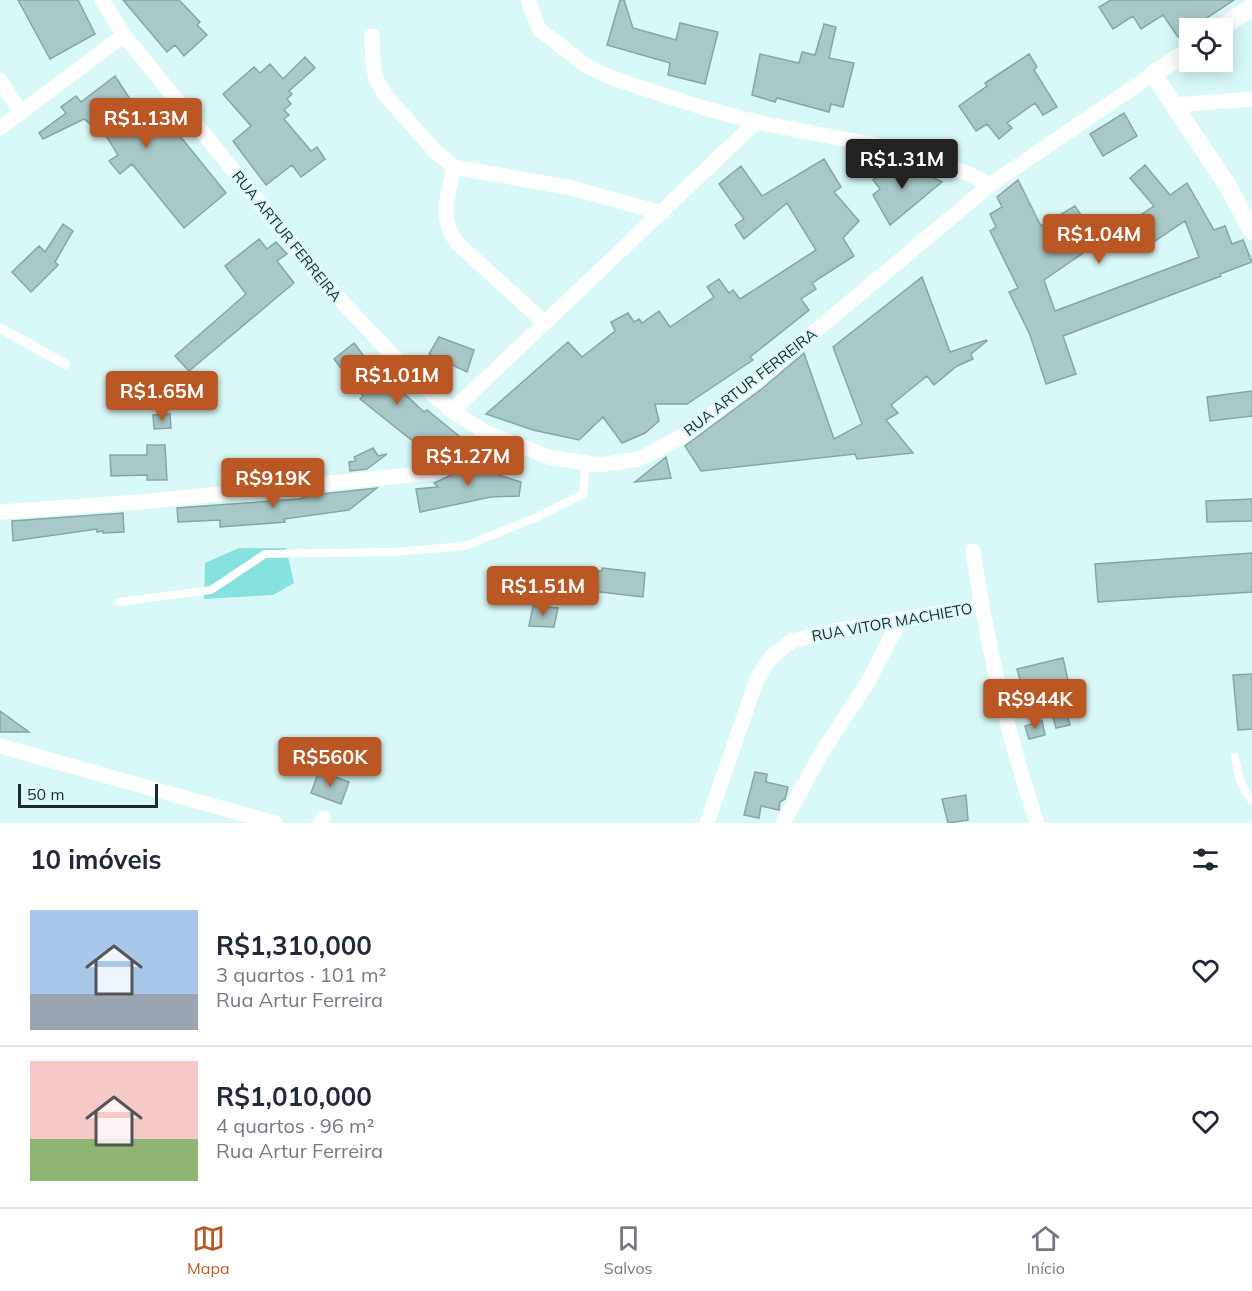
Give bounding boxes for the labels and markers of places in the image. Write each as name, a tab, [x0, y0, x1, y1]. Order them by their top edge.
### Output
pin: R$1.13M	[91, 98, 201, 149]
pin: R$1.31M	[847, 139, 957, 190]
pin: R$1.04M	[1044, 214, 1154, 265]
pin: R$1.01M	[342, 355, 452, 406]
pin: R$1.65M	[107, 371, 217, 422]
pin: R$1.27M	[413, 436, 523, 487]
pin: R$919K	[224, 458, 322, 509]
pin: R$1.51M	[488, 566, 598, 617]
pin: R$944K	[986, 679, 1084, 730]
pin: R$560K	[281, 737, 379, 788]

